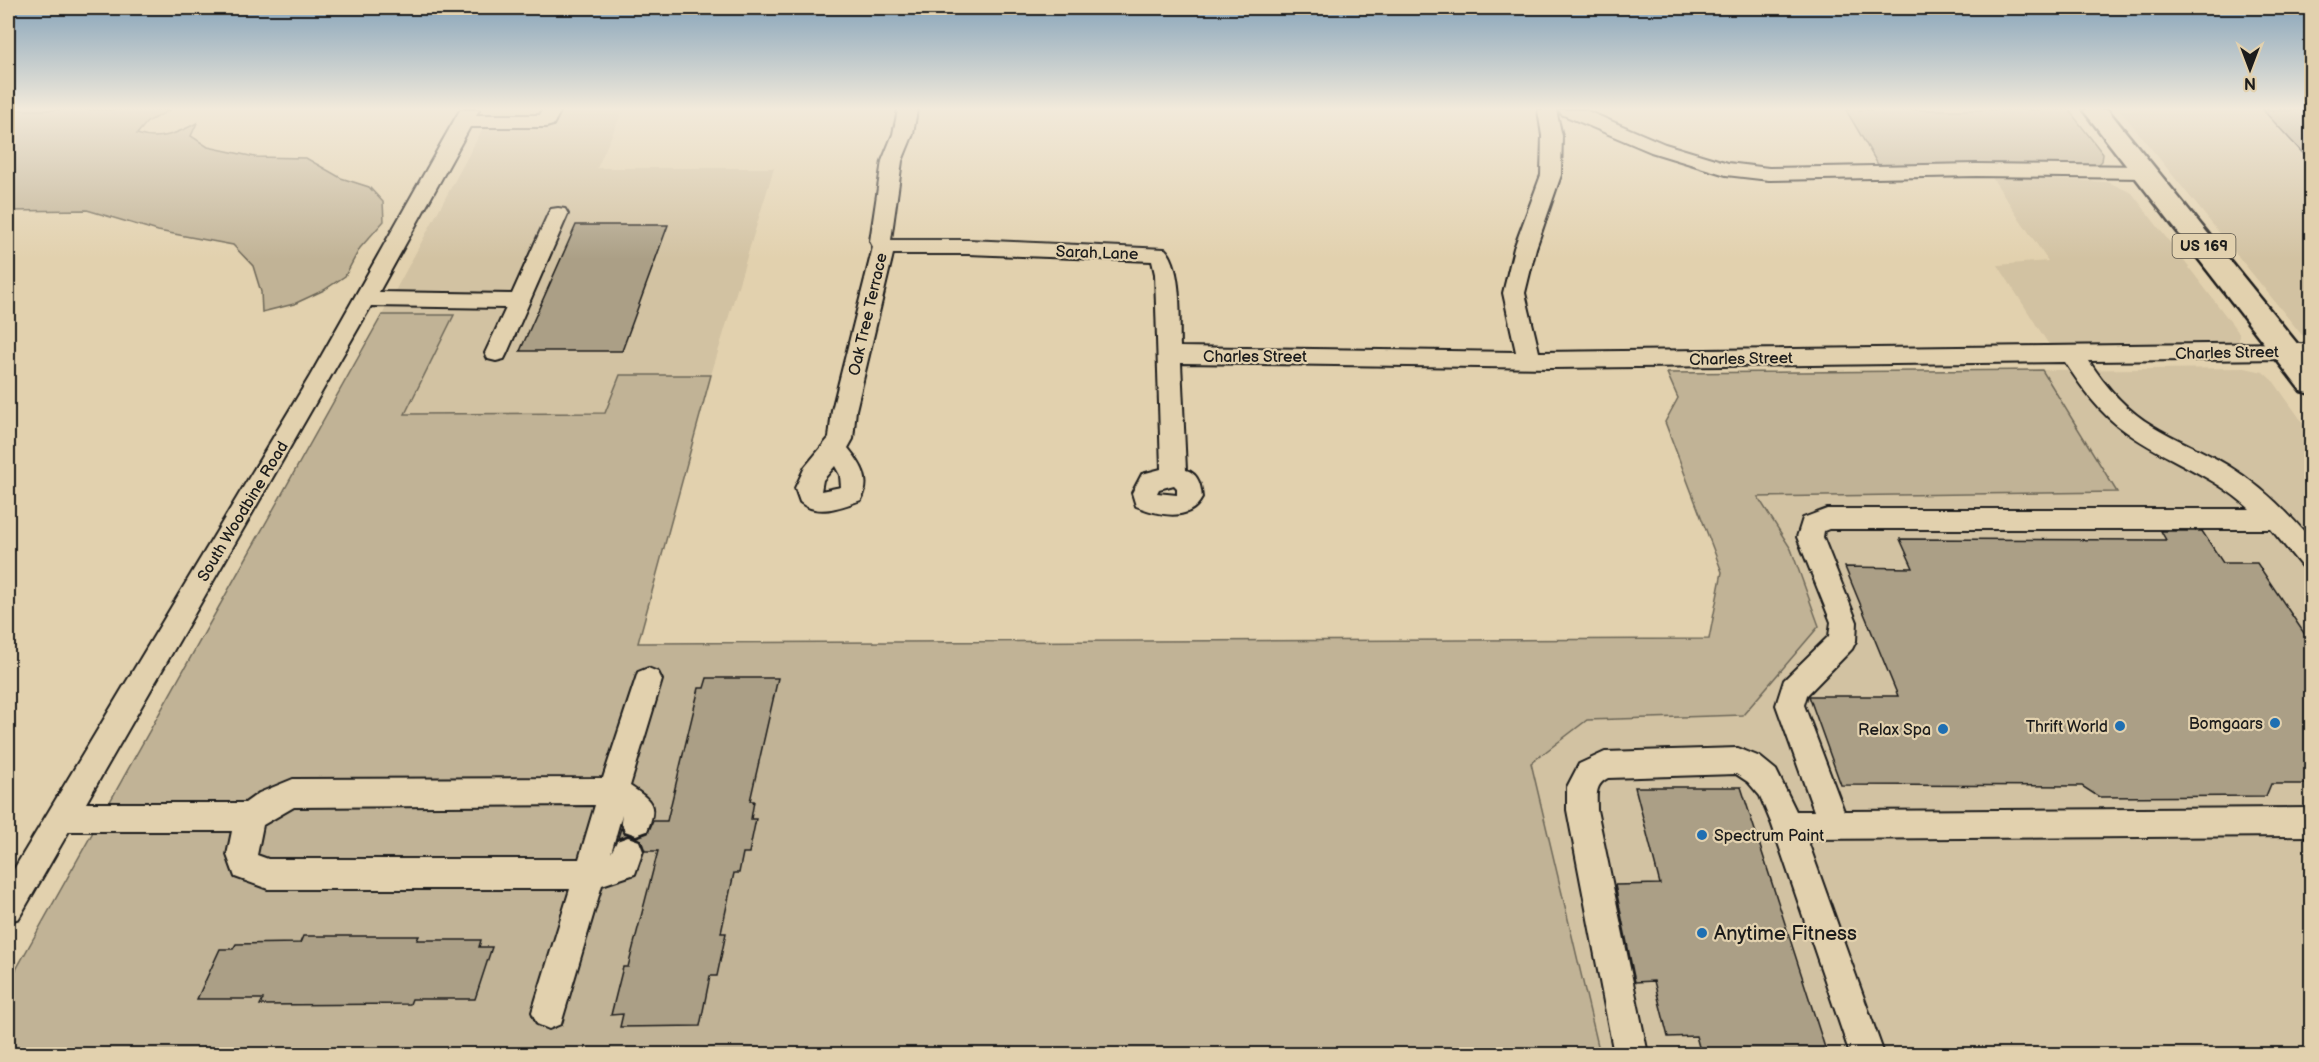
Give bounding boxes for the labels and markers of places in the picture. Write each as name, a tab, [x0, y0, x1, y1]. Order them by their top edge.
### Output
place label: Bomgaars	[2189, 715, 2263, 734]
marker: Bomgaars	[2268, 716, 2282, 730]
place label: Thrift World	[2026, 718, 2108, 737]
marker: Thrift World	[2113, 719, 2127, 733]
place label: Relax Spa	[1858, 721, 1931, 740]
marker: Relax Spa	[1936, 722, 1950, 736]
place label: Spectrum Paint	[1714, 827, 1824, 846]
marker: Spectrum Paint	[1695, 828, 1709, 842]
place label: Anytime Fitness	[1714, 922, 1857, 946]
marker: Anytime Fitness	[1695, 926, 1709, 940]

